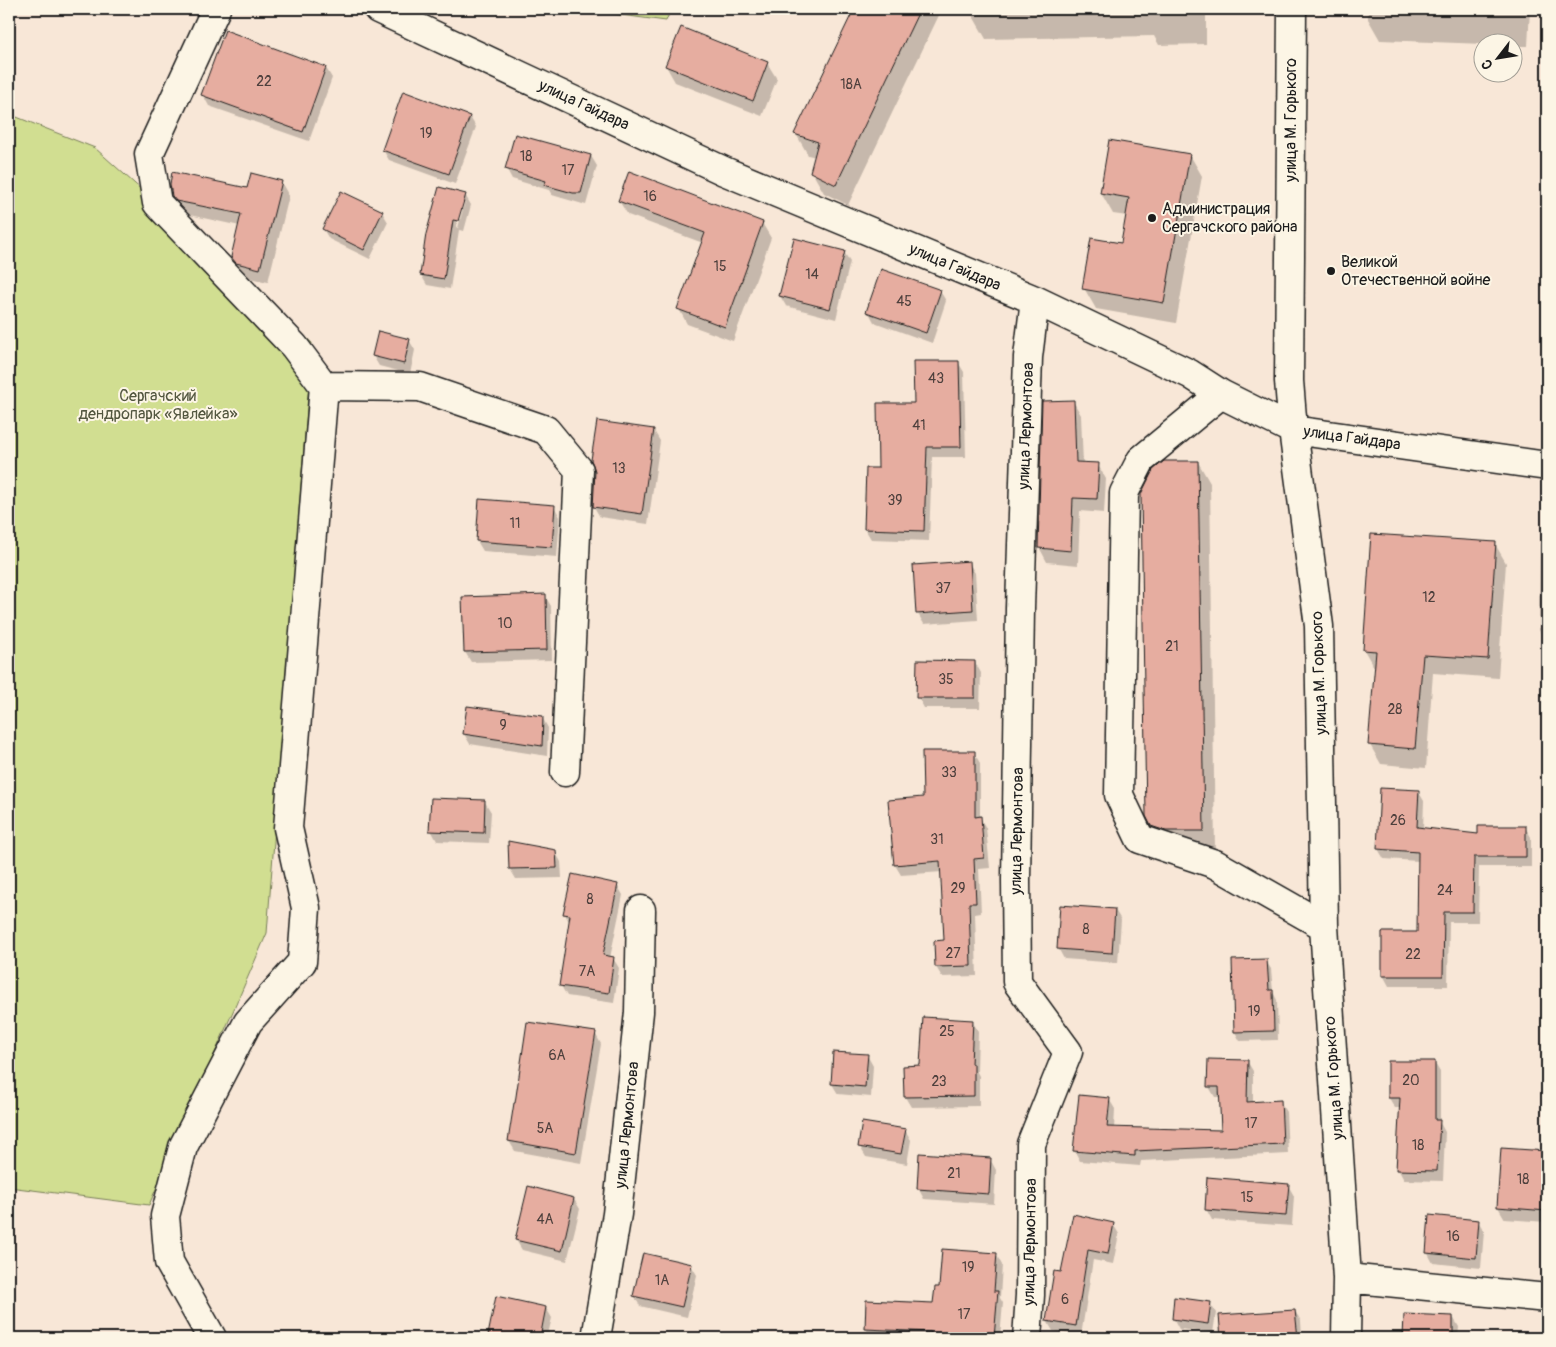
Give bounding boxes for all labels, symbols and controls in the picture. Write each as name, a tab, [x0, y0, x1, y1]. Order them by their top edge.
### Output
north arrow	[1474, 32, 1524, 82]
text: С	[1478, 56, 1497, 73]
street label: улица М. Горького	[1281, 58, 1301, 183]
house number: 22	[256, 73, 272, 90]
street label: улица Гайдара	[534, 75, 633, 135]
house number: 18А	[840, 76, 862, 93]
house number: 19	[420, 125, 432, 142]
house number: 18	[520, 148, 532, 165]
house number: 17	[562, 162, 575, 179]
house number: 16	[643, 188, 657, 205]
place label: Администрация Сергачского района	[1162, 199, 1297, 237]
marker: Администрация Сергачского района	[1146, 212, 1158, 224]
street label: улица Гайдара	[905, 238, 1004, 295]
place label: Великой Отечественной войне	[1341, 252, 1490, 290]
house number: 15	[713, 258, 727, 275]
marker: Великой Отечественной войне	[1325, 265, 1337, 277]
house number: 14	[805, 266, 819, 283]
house number: 45	[896, 293, 912, 310]
street label: улица Лермонтова	[1014, 362, 1038, 491]
house number: 43	[928, 370, 944, 387]
park label: Сергачский дендропарк «Явлейка»	[79, 386, 237, 424]
house number: 41	[912, 417, 926, 434]
street label: улица Гайдара	[1301, 421, 1402, 455]
house number: 13	[612, 460, 626, 477]
house number: 39	[887, 492, 903, 509]
house number: 11	[510, 515, 520, 532]
house number: 37	[935, 580, 951, 597]
house number: 12	[1422, 589, 1436, 606]
street label: улица М. Горького	[1307, 610, 1331, 736]
house number: 10	[497, 615, 513, 632]
house number: 21	[1165, 638, 1179, 655]
house number: 35	[938, 671, 954, 688]
house number: 28	[1388, 701, 1402, 718]
house number: 9	[499, 717, 507, 734]
house number: 33	[941, 764, 957, 781]
street label: улица Лермонтова	[1006, 767, 1028, 896]
house number: 26	[1390, 812, 1406, 829]
house number: 31	[930, 831, 944, 848]
house number: 29	[950, 880, 966, 897]
house number: 24	[1437, 882, 1453, 899]
house number: 8	[586, 891, 594, 908]
house number: 8	[1082, 921, 1090, 938]
house number: 27	[945, 945, 961, 962]
house number: 22	[1405, 946, 1421, 963]
house number: 7А	[579, 963, 595, 980]
house number: 19	[1248, 1003, 1260, 1020]
street label: улица М. Горького	[1320, 1015, 1348, 1141]
house number: 25	[939, 1023, 955, 1040]
house number: 6А	[548, 1047, 566, 1064]
street label: улица Лермонтова	[610, 1061, 644, 1190]
house number: 20	[1402, 1072, 1420, 1089]
house number: 23	[931, 1073, 947, 1090]
house number: 17	[1245, 1115, 1258, 1132]
house number: 5А	[537, 1120, 553, 1137]
house number: 18	[1412, 1137, 1424, 1154]
house number: 21	[947, 1165, 961, 1182]
house number: 18	[1517, 1171, 1529, 1188]
street label: улица Лермонтова	[1019, 1178, 1041, 1307]
house number: 15	[1240, 1189, 1254, 1206]
house number: 4А	[536, 1211, 554, 1228]
house number: 16	[1446, 1228, 1460, 1245]
house number: 19	[962, 1259, 974, 1276]
house number: 1А	[655, 1272, 669, 1289]
house number: 6	[1061, 1291, 1069, 1308]
house number: 17	[958, 1306, 971, 1323]

